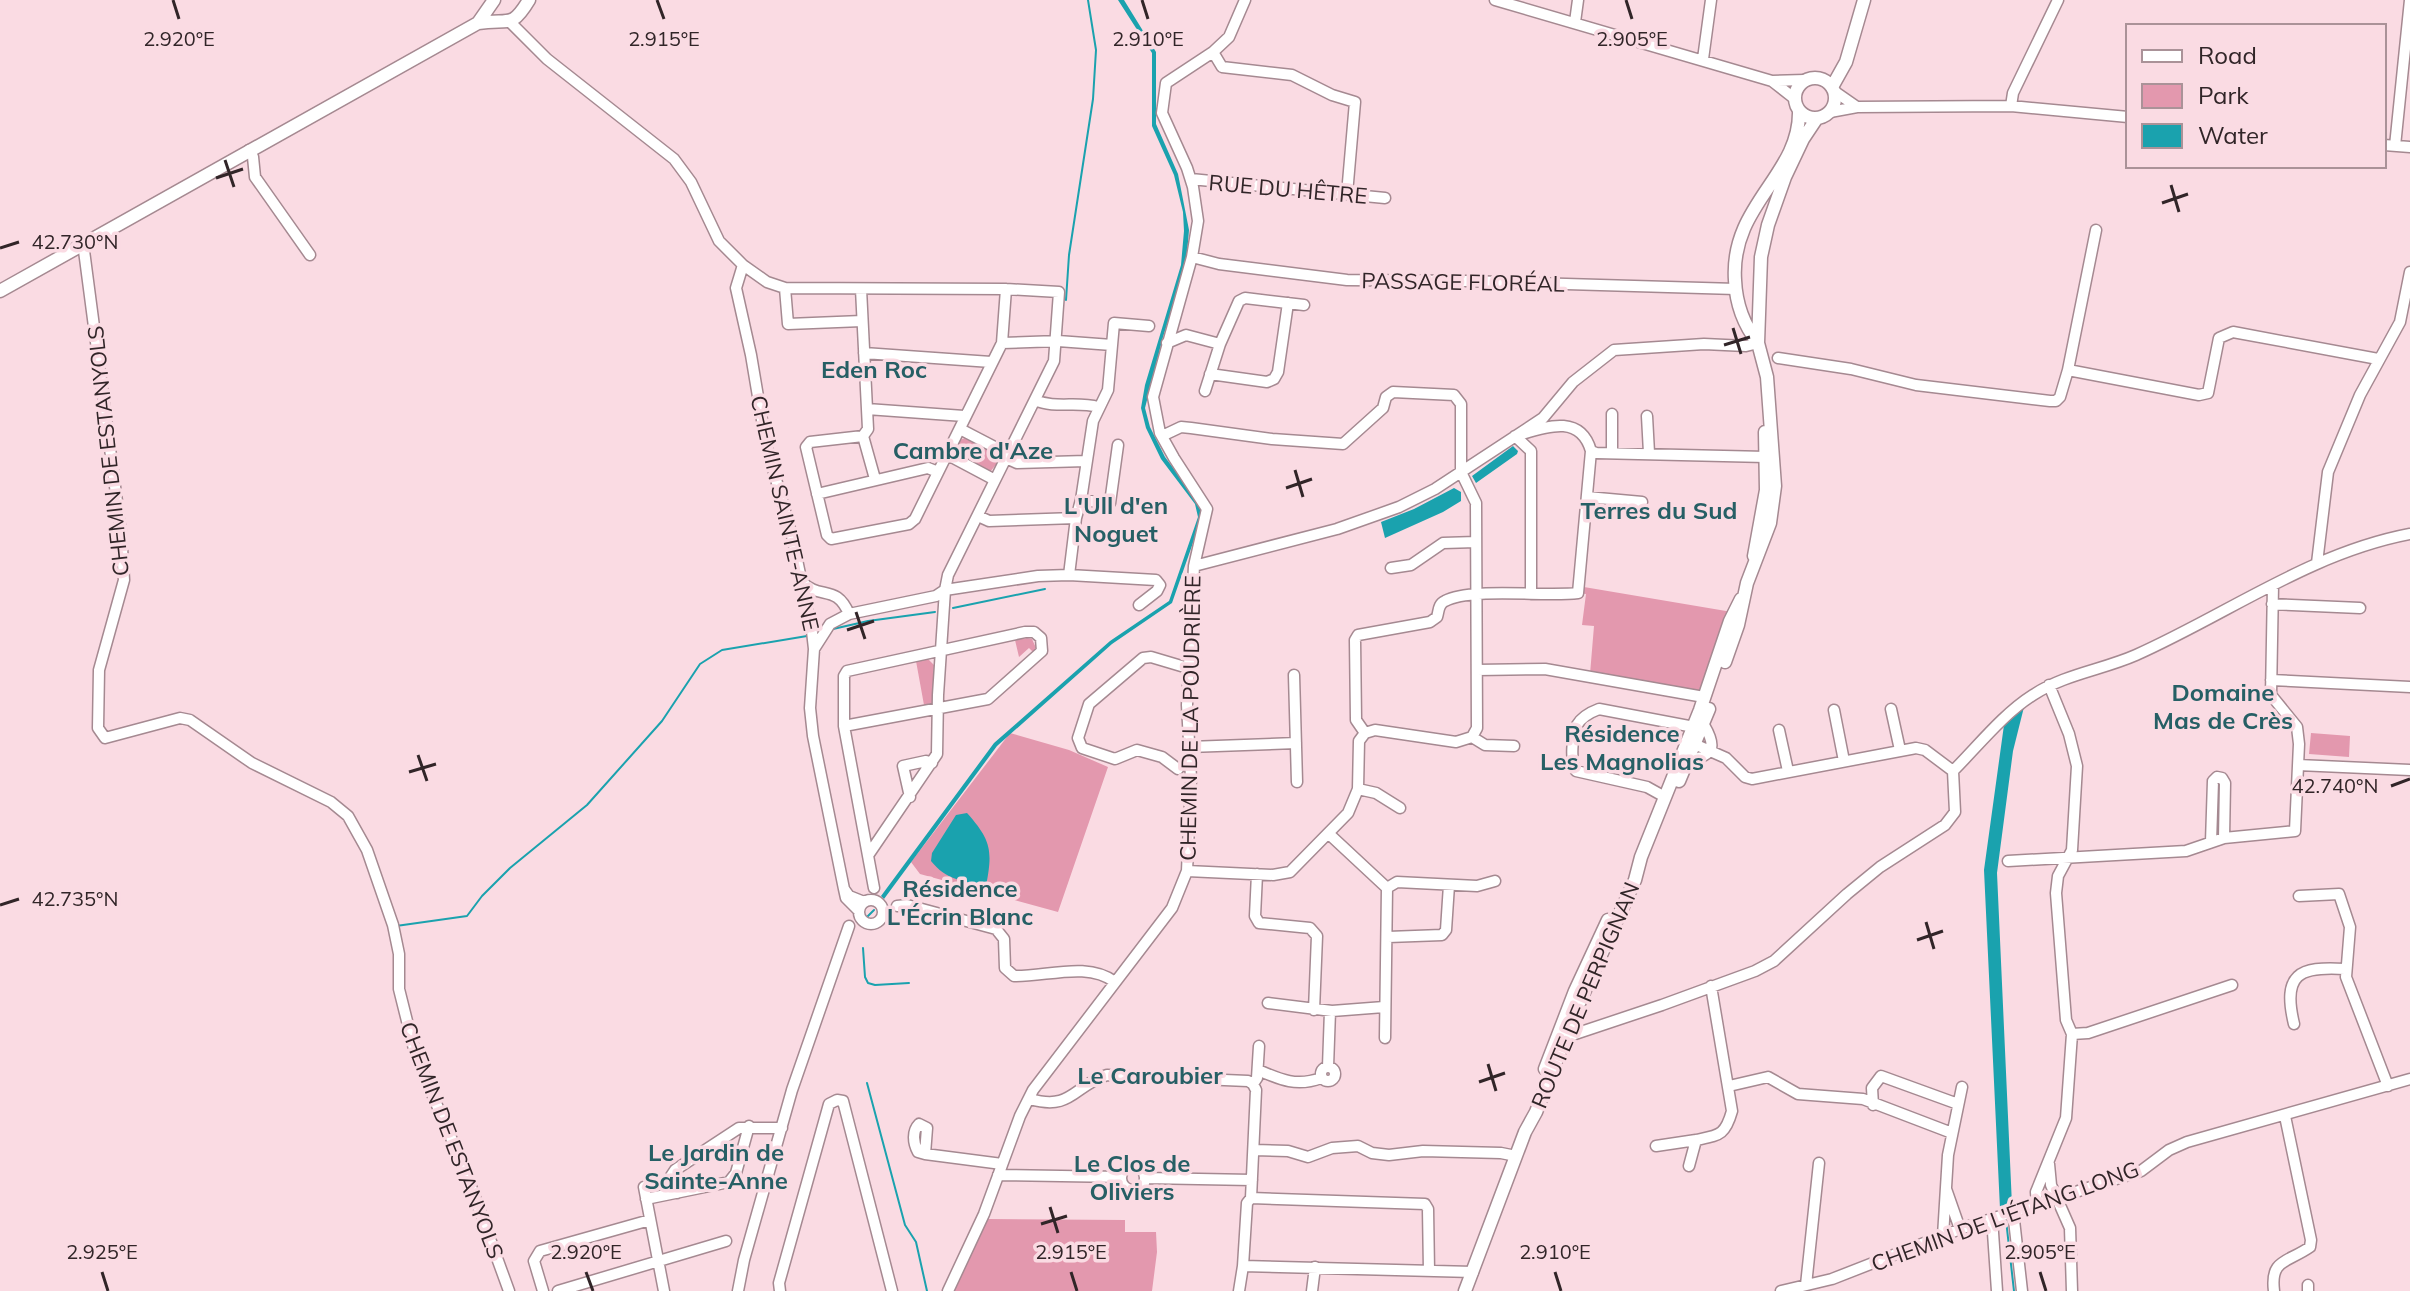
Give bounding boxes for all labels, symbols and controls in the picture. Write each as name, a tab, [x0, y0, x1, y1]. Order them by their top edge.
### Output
legend	[2126, 24, 2386, 168]
text: 2.920°E	[143, 26, 215, 51]
text: 2.915°E	[628, 26, 700, 51]
text: 2.910°E	[1112, 26, 1184, 51]
text: 2.905°E	[1596, 26, 1668, 51]
text: Road	[2198, 40, 2257, 70]
text: Park	[2198, 80, 2249, 110]
text: Water	[2198, 120, 2268, 150]
street label: RUE DU HÊTRE	[1208, 168, 1368, 210]
text: 42.730°N	[32, 229, 118, 254]
street label: PASSAGE FLORÉAL	[1361, 266, 1565, 298]
street label: CHEMIN DE ESTANYOLS	[81, 324, 135, 578]
district label: Eden Roc	[821, 354, 927, 384]
street label: CHEMIN SAINTE-ANNE	[744, 393, 826, 633]
district label: Cambre d'Aze	[893, 435, 1053, 465]
district label: L'Ull d'en Noguet	[1064, 490, 1168, 548]
district label: Terres du Sud	[1581, 495, 1737, 525]
street label: CHEMIN DE LA POUDRIÈRE	[1174, 575, 1206, 861]
district label: Domaine Mas de Crès	[2153, 677, 2293, 735]
district label: Résidence Les Magnolias	[1540, 718, 1704, 776]
text: 42.740°N	[2292, 773, 2378, 798]
district label: Résidence L'Écrin Blanc	[887, 873, 1033, 931]
street label: ROUTE DE PERPIGNAN	[1525, 878, 1645, 1112]
text: 42.735°N	[32, 886, 118, 911]
street label: CHEMIN DE ESTANYOLS	[394, 1017, 510, 1263]
district label: Le Caroubier	[1077, 1060, 1223, 1090]
district label: Le Jardin de Sainte-Anne	[644, 1137, 788, 1195]
district label: Le Clos de Oliviers	[1074, 1148, 1190, 1206]
street label: CHEMIN DE L'ÉTANG LONG	[1867, 1154, 2143, 1278]
text: 2.925°E	[66, 1239, 138, 1264]
text: 2.920°E	[550, 1239, 622, 1264]
text: 2.915°E	[1035, 1239, 1107, 1264]
text: 2.910°E	[1519, 1239, 1591, 1264]
text: 2.905°E	[2004, 1239, 2076, 1264]

